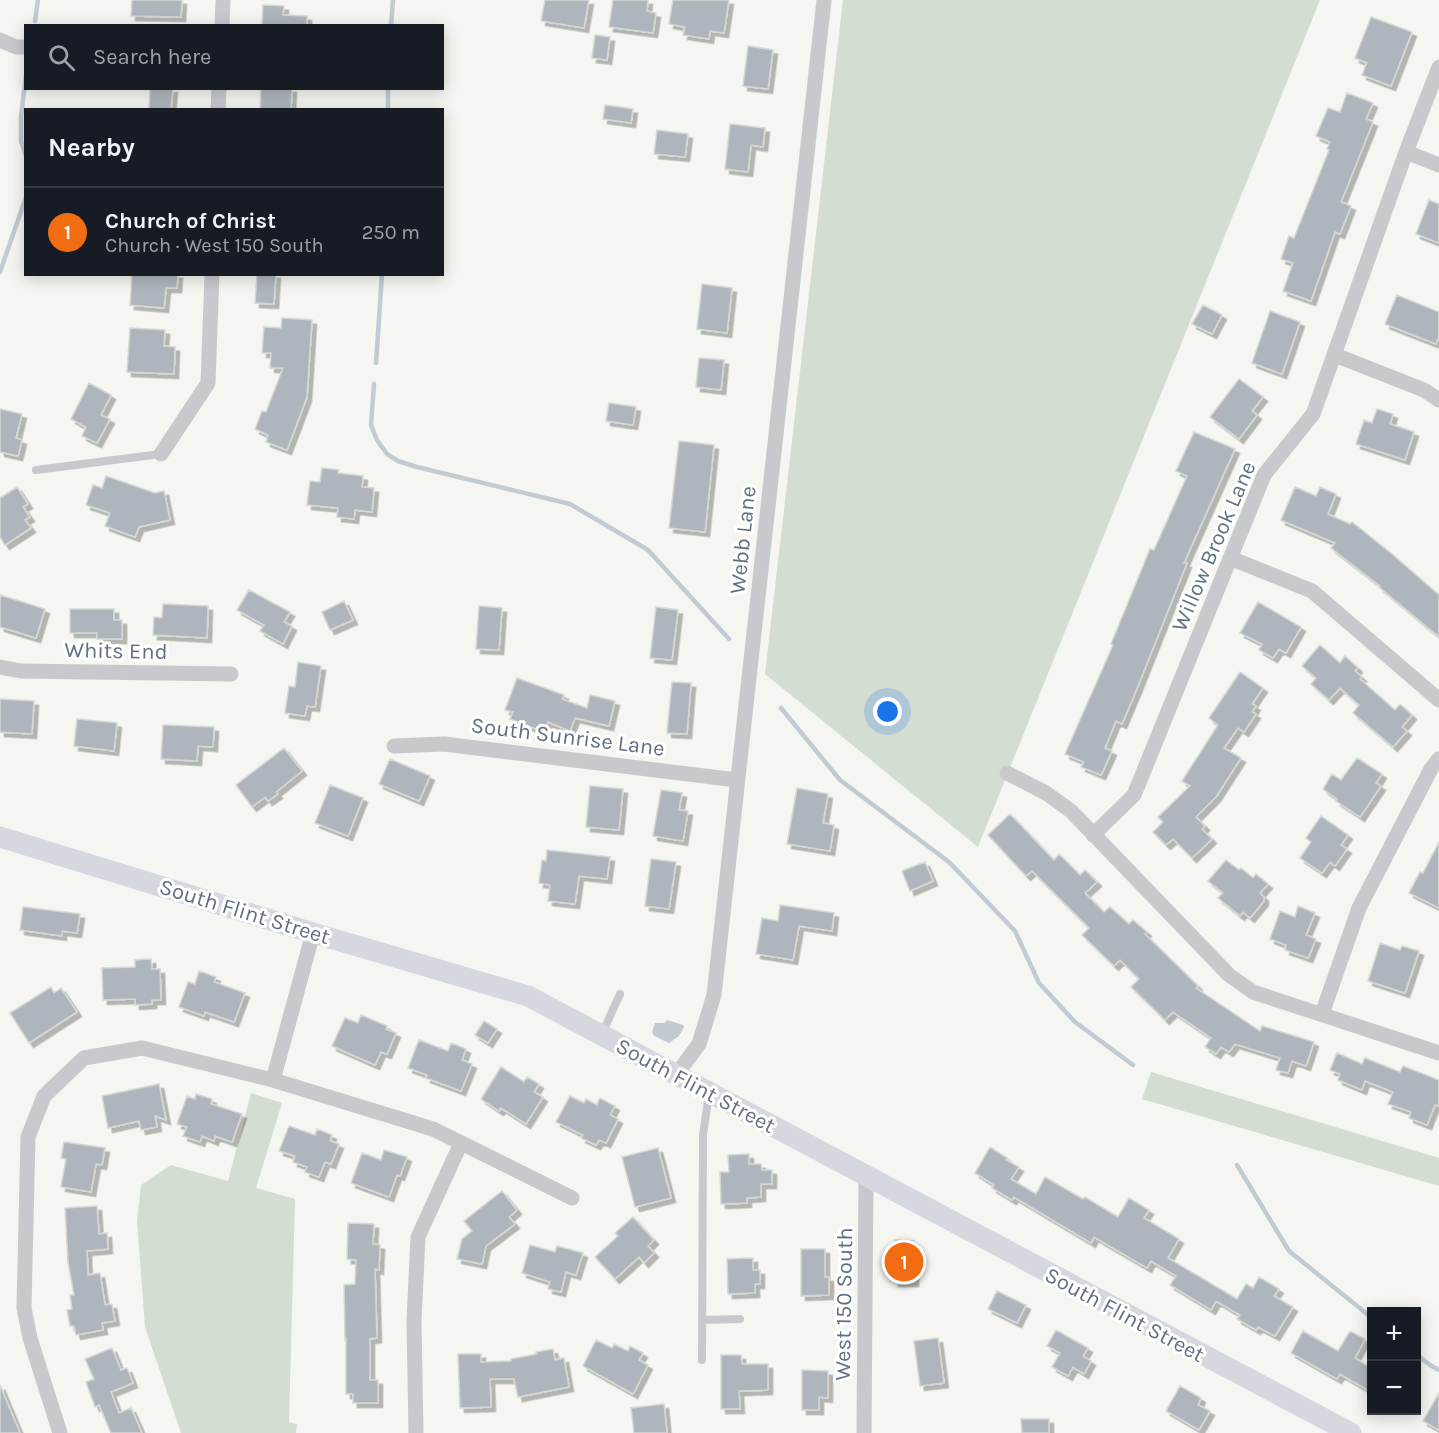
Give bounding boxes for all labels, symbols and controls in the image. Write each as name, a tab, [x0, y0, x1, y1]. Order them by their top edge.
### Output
search box	[24, 24, 444, 90]
icon: search	[45, 41, 78, 74]
text: Search here	[93, 44, 211, 70]
text: Nearby	[48, 132, 135, 163]
text: Church of Christ	[105, 208, 276, 234]
text: 1	[64, 221, 71, 244]
text: 250 m	[362, 221, 420, 244]
text: Church · West 150 South	[105, 234, 324, 257]
street label: Willow Brook Lane	[1166, 458, 1261, 635]
street label: Webb Lane	[724, 485, 762, 595]
street label: Whits End	[64, 637, 168, 665]
your location	[873, 697, 902, 726]
street label: South Sunrise Lane	[470, 712, 666, 762]
street label: South Flint Street	[156, 874, 333, 950]
street label: South Flint Street	[611, 1033, 780, 1139]
street label: West 150 South	[830, 1227, 858, 1381]
pin: 1	[884, 1240, 924, 1284]
street label: South Flint Street	[1040, 1262, 1209, 1368]
map controls	[1367, 1307, 1421, 1415]
button: +	[1367, 1307, 1421, 1361]
button: −	[1367, 1361, 1421, 1415]

